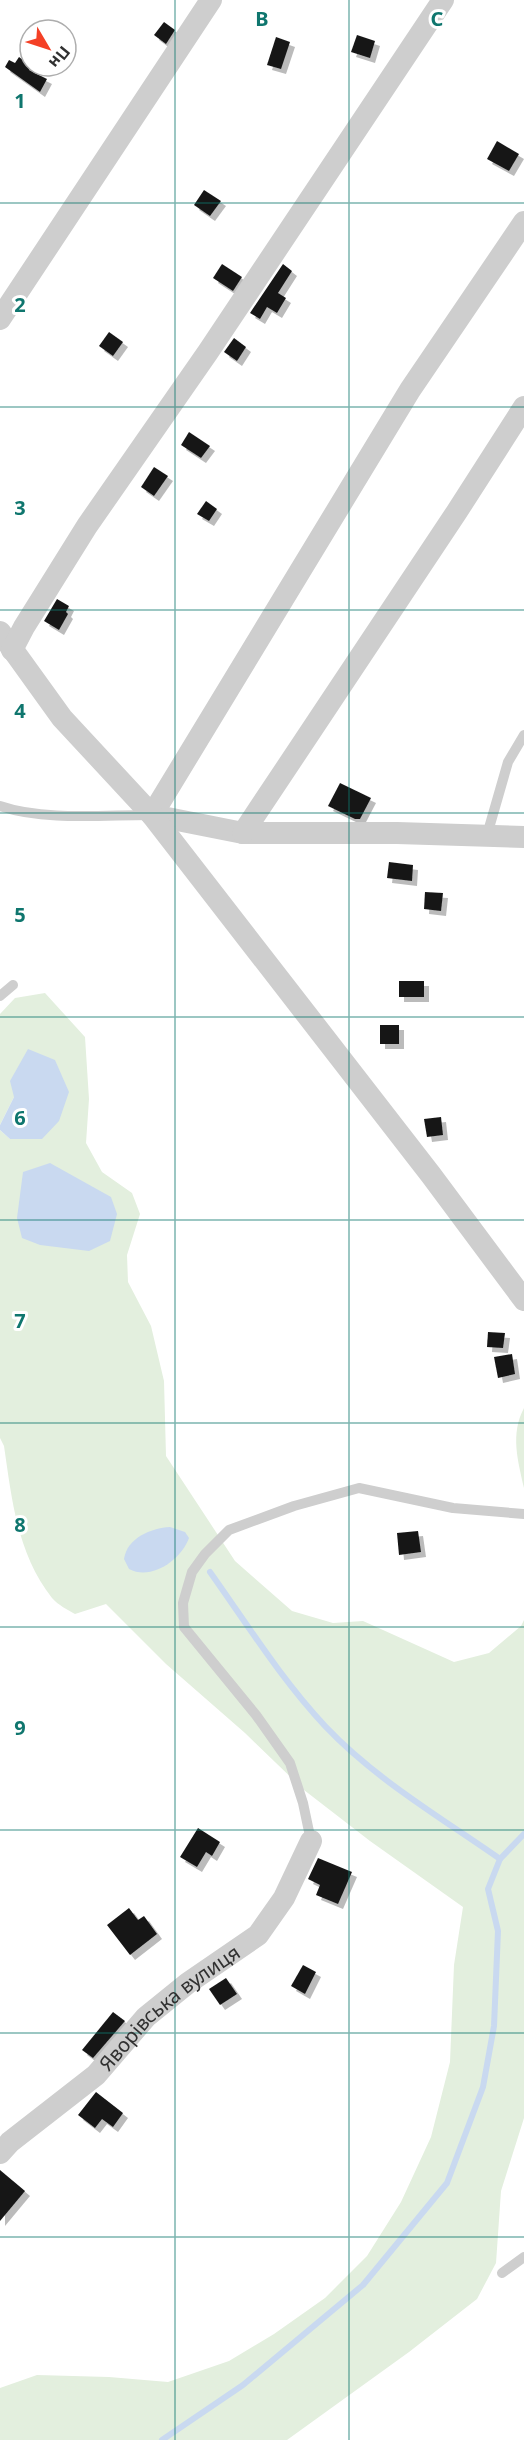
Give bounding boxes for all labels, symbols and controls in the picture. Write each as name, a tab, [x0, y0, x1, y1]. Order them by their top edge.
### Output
text: B	[255, 5, 269, 32]
text: C	[431, 5, 444, 32]
north arrow	[18, 18, 78, 78]
text: Пн	[44, 42, 75, 73]
text: 1	[14, 87, 26, 114]
text: 2	[14, 291, 26, 318]
text: 3	[14, 494, 26, 521]
text: 4	[14, 697, 26, 724]
text: 5	[14, 901, 26, 928]
text: 6	[14, 1104, 26, 1131]
text: 7	[14, 1307, 26, 1334]
text: 8	[14, 1511, 26, 1538]
text: 9	[14, 1714, 26, 1741]
street label: Яворівська вулиця	[92, 1938, 245, 2076]

